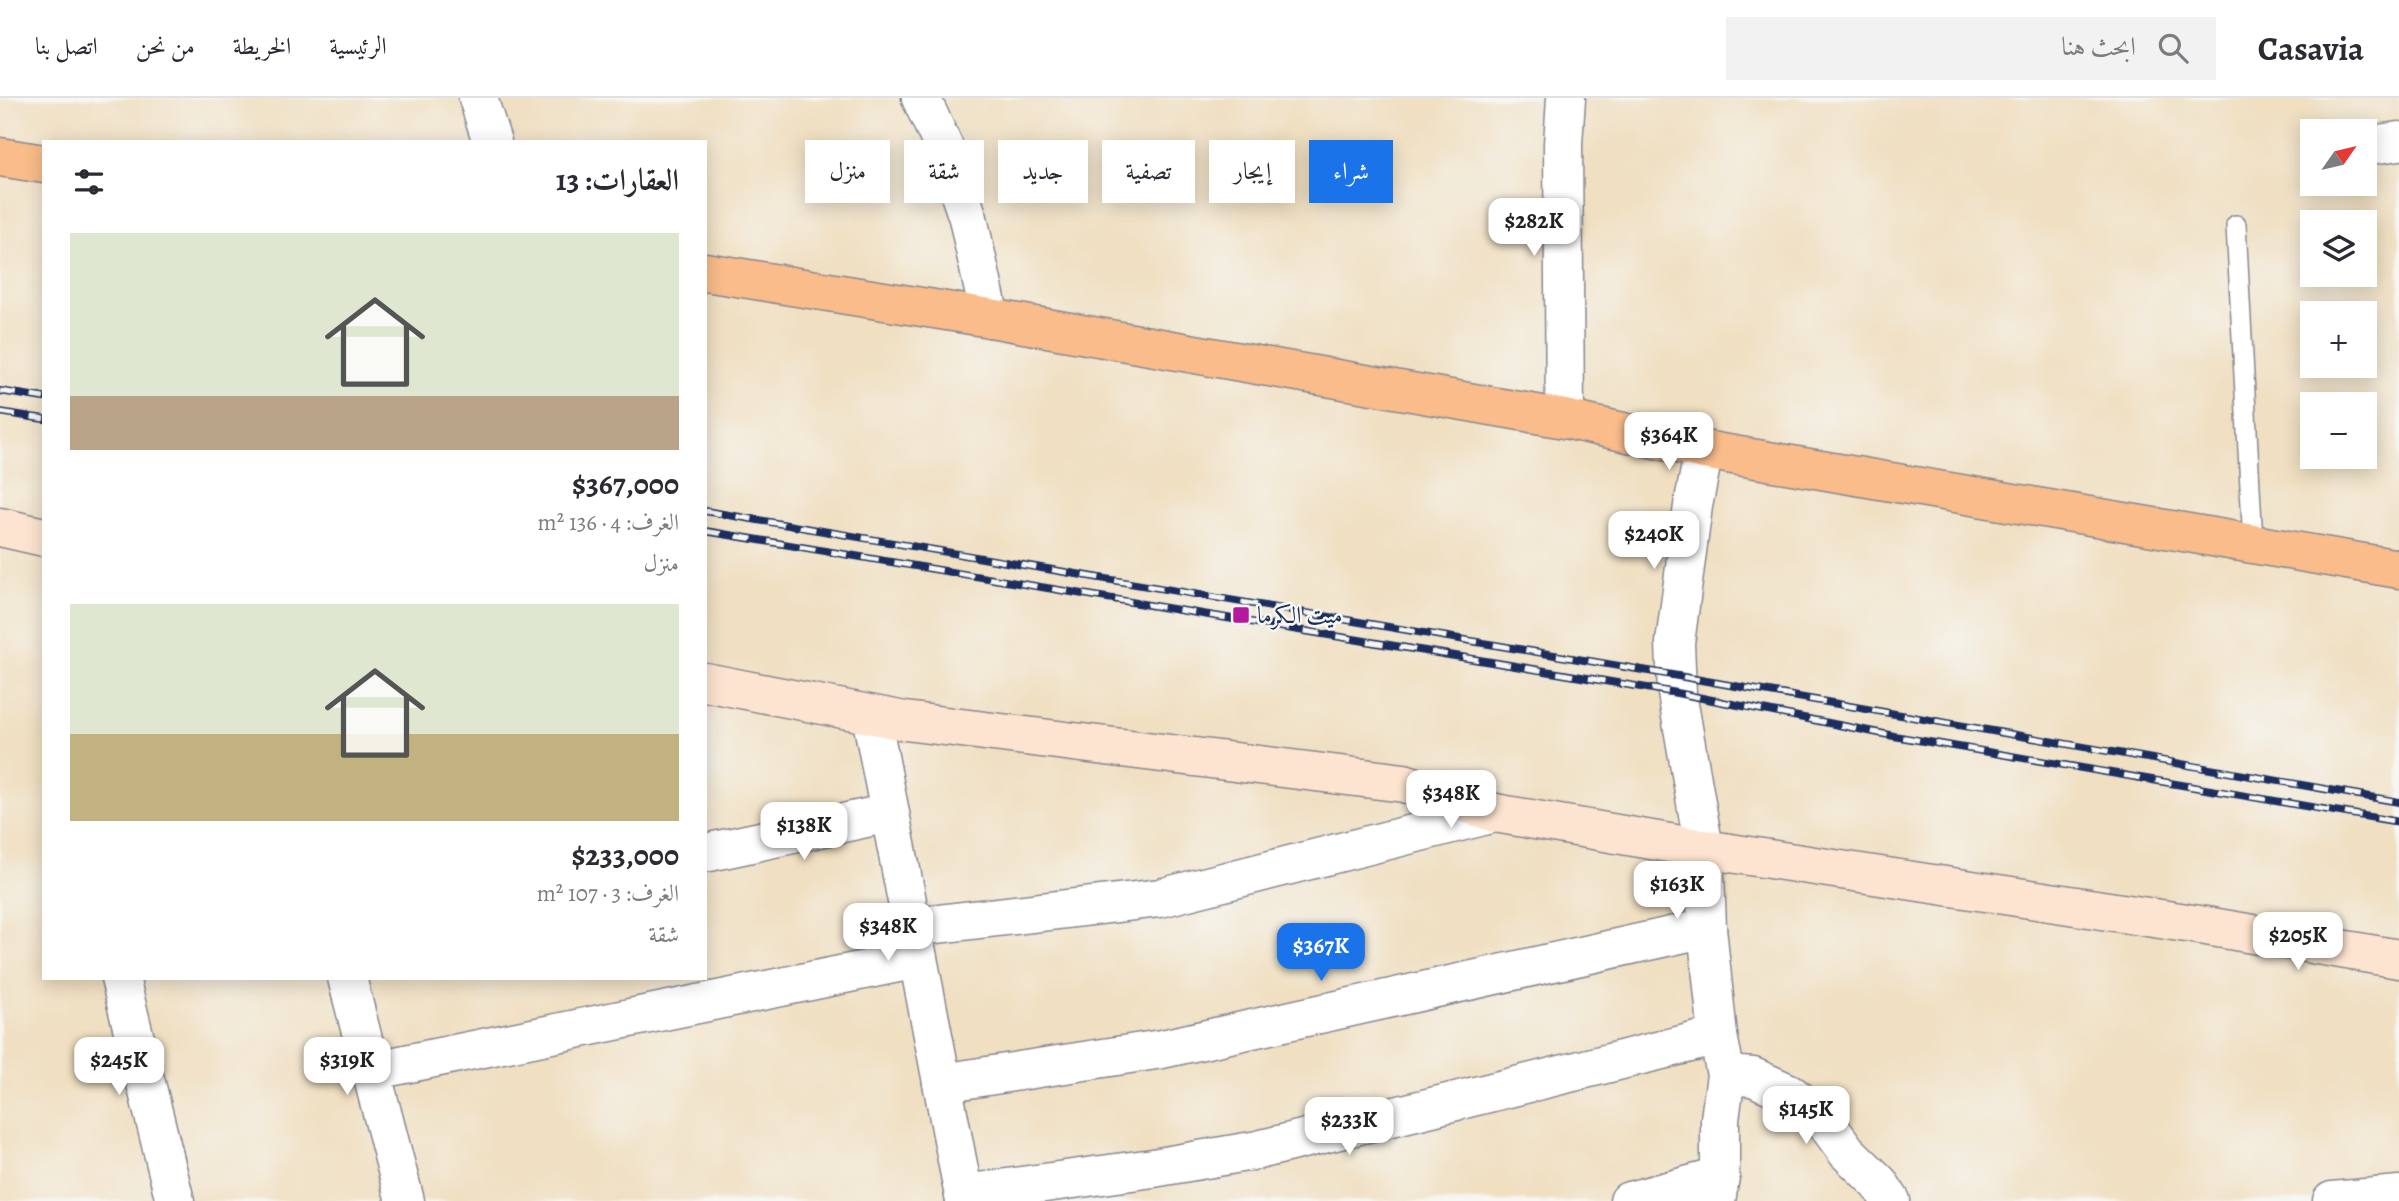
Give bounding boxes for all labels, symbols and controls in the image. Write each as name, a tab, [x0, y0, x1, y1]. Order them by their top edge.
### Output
search box	[1726, 17, 2216, 80]
text: Casavia	[2258, 26, 2364, 71]
text: ابحث هنا	[2061, 29, 2136, 64]
icon: search	[2154, 29, 2192, 67]
text: اتصل بنا	[35, 30, 98, 62]
text: من نحن	[136, 30, 195, 62]
text: الخريطة	[233, 30, 291, 62]
text: الرئيسية	[329, 30, 387, 62]
north arrow	[2300, 119, 2376, 196]
map controls	[2300, 119, 2377, 469]
chip: منزل	[805, 140, 890, 203]
chip: شقة	[904, 140, 984, 203]
chip: جديد	[998, 140, 1088, 203]
chip: تصفية	[1102, 140, 1195, 203]
chip: إيجار	[1209, 140, 1295, 203]
chip: شراء	[1309, 140, 1393, 203]
text: العقارات: 13	[556, 160, 679, 200]
icon: filters	[70, 163, 108, 201]
pin: $282K	[1485, 198, 1583, 258]
text: $282K	[1504, 205, 1564, 236]
button: layers	[2300, 210, 2377, 287]
icon: home	[312, 279, 438, 405]
button: +	[2300, 301, 2377, 378]
button: −	[2300, 392, 2377, 469]
pin: $364K	[1620, 412, 1718, 472]
text: $364K	[1640, 419, 1698, 450]
text: $367,000	[572, 464, 679, 504]
text: الغرف: 4 · 136 m²	[538, 507, 679, 538]
pin: $240K	[1605, 512, 1703, 571]
text: $240K	[1624, 518, 1684, 549]
text: منزل	[644, 548, 679, 579]
place label: ميت الكرما	[1257, 599, 1343, 631]
marker: ميت الكرما	[1231, 605, 1251, 625]
icon: home	[312, 650, 438, 776]
pin: $348K	[1402, 770, 1500, 830]
text: $348K	[1422, 777, 1480, 808]
pin: $138K	[755, 802, 853, 862]
text: $138K	[777, 809, 832, 840]
text: $233,000	[571, 835, 679, 875]
pin: $163K	[1628, 862, 1726, 921]
text: $163K	[1650, 868, 1704, 899]
text: الغرف: 3 · 107 m²	[537, 878, 679, 909]
pin: $348K	[839, 904, 937, 963]
text: $348K	[859, 910, 917, 941]
pin: $205K	[2249, 912, 2347, 972]
text: شقة	[649, 919, 679, 950]
text: $205K	[2269, 919, 2327, 950]
pin: $367K	[1272, 924, 1370, 983]
text: $367K	[1293, 930, 1349, 961]
pin: $245K	[70, 1038, 168, 1097]
pin: $319K	[298, 1038, 396, 1097]
text: $245K	[90, 1044, 148, 1075]
text: $319K	[320, 1044, 374, 1075]
pin: $145K	[1757, 1086, 1855, 1146]
text: $145K	[1779, 1093, 1833, 1124]
pin: $233K	[1300, 1098, 1398, 1157]
text: $233K	[1321, 1104, 1377, 1135]

